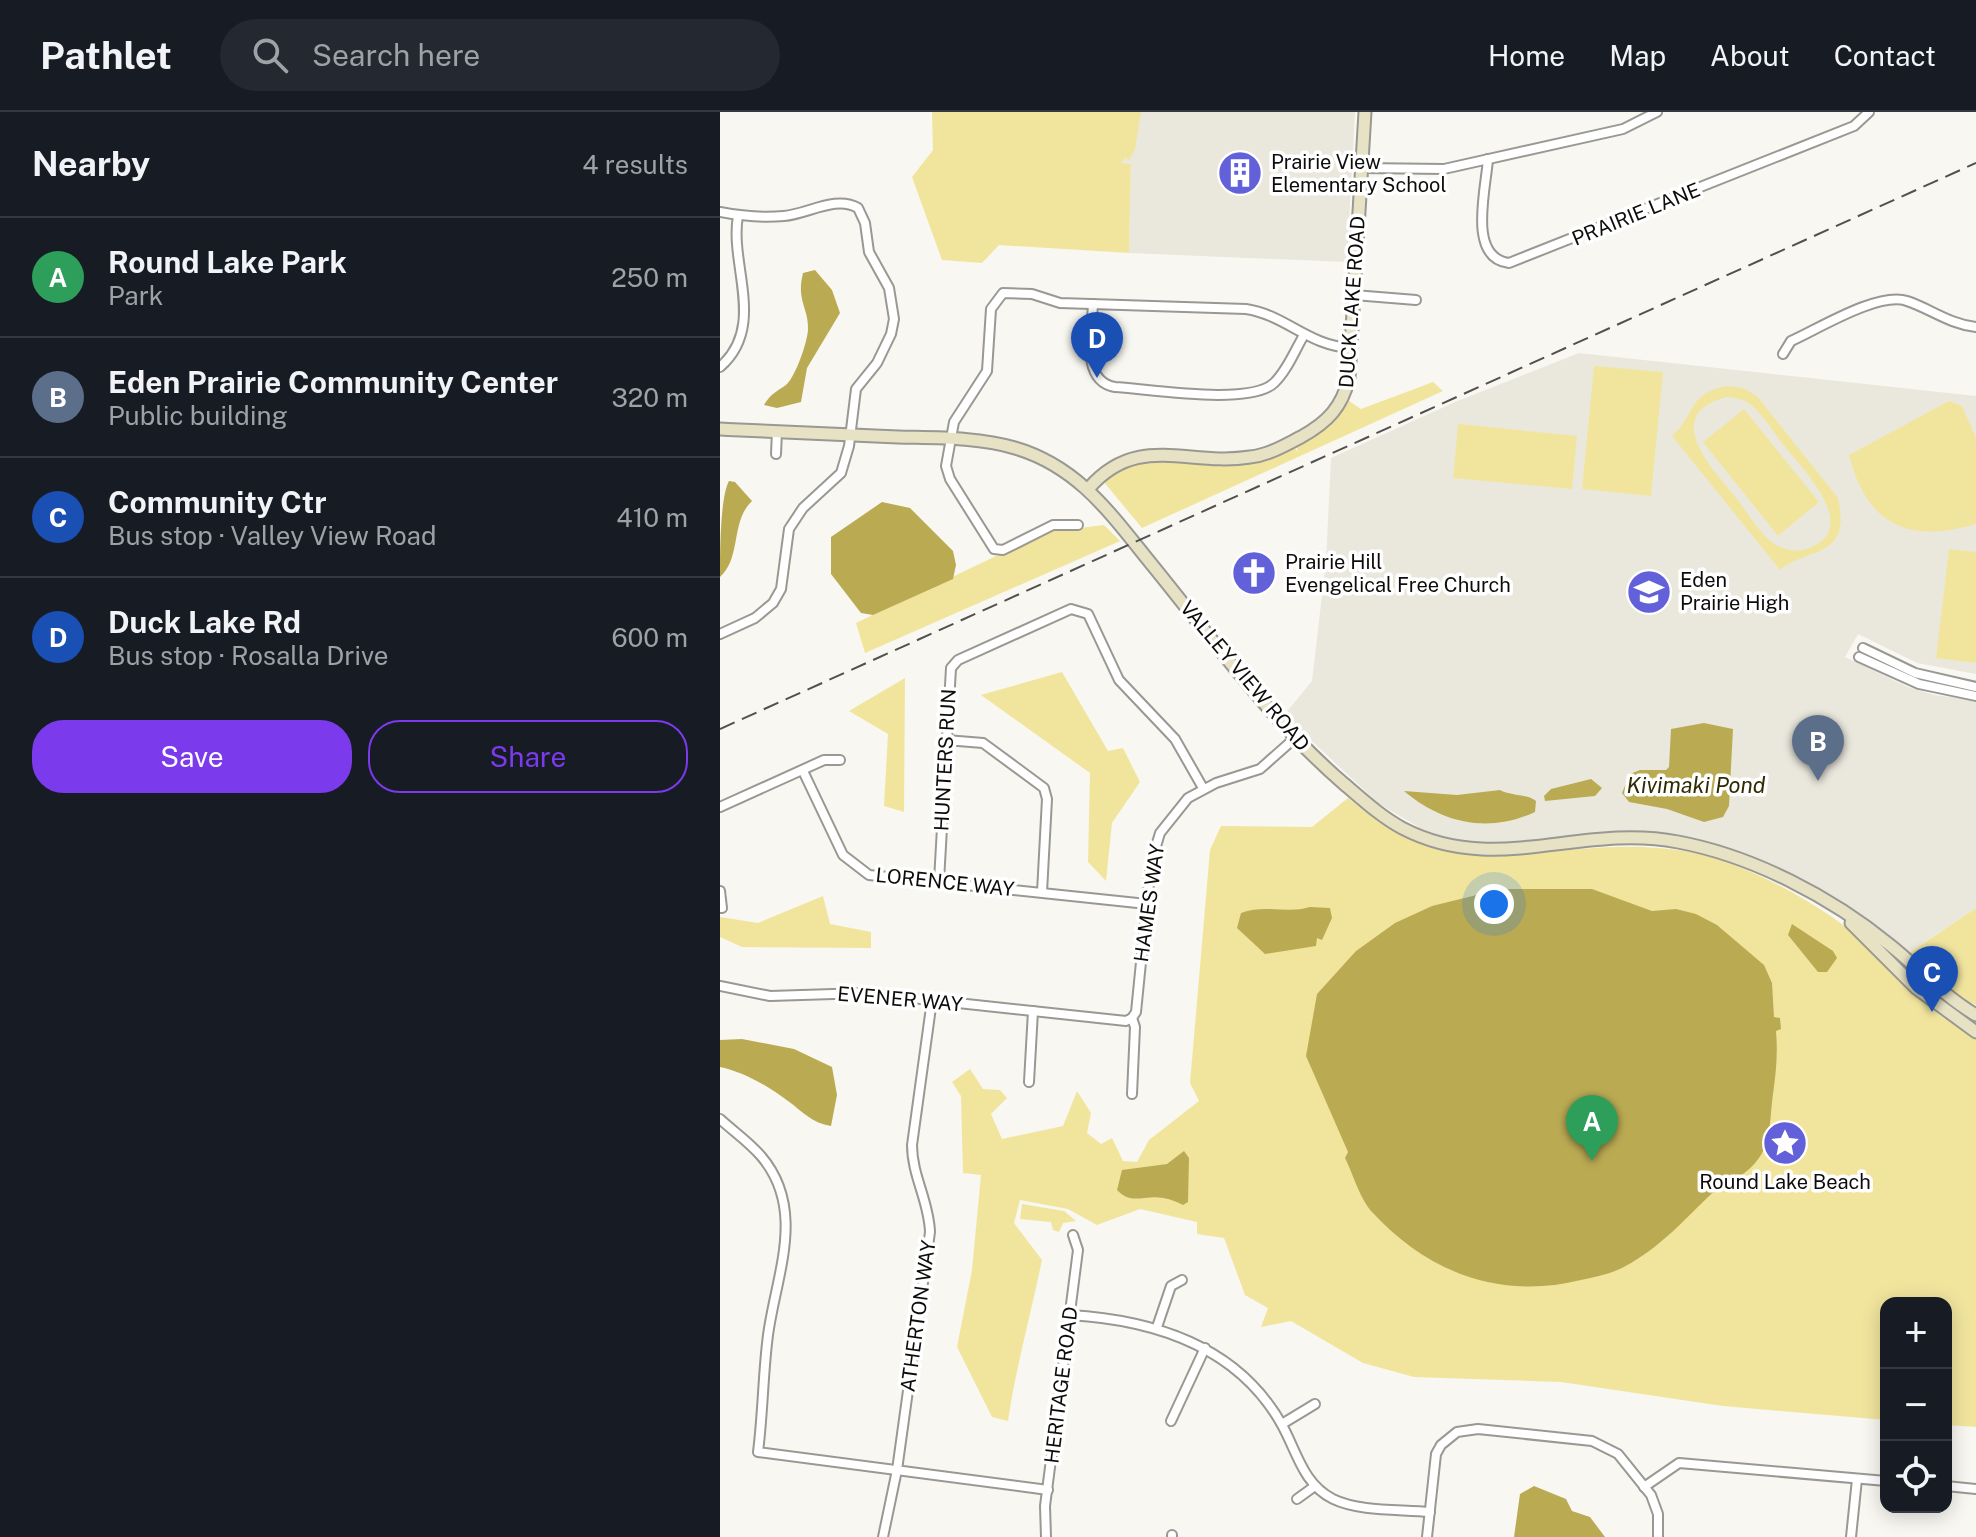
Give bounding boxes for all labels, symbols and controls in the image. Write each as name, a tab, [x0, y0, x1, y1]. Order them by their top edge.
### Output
search box	[220, 19, 780, 91]
text: Pathlet	[40, 33, 172, 78]
icon: search	[248, 33, 292, 77]
text: Search here	[312, 37, 480, 73]
text: Home	[1488, 39, 1565, 72]
text: Map	[1609, 39, 1666, 72]
text: About	[1710, 39, 1790, 72]
text: Contact	[1834, 39, 1936, 72]
text: Nearby	[32, 144, 150, 184]
text: 4 results	[582, 149, 688, 180]
building icon: Prairie View Elementary School	[1216, 149, 1264, 197]
place label: Prairie View Elementary School	[1271, 150, 1446, 197]
street label: PRAIRIE LANE	[1568, 177, 1704, 251]
street label: DUCK LAKE ROAD	[1334, 215, 1370, 389]
text: Round Lake Park	[108, 244, 347, 280]
text: A	[49, 262, 67, 293]
text: 250 m	[611, 262, 688, 293]
text: Park	[108, 280, 163, 311]
pin: D	[1071, 312, 1123, 378]
text: Eden Prairie Community Center	[108, 364, 558, 400]
text: B	[49, 382, 67, 413]
text: 320 m	[611, 382, 688, 413]
text: Public building	[108, 400, 288, 431]
text: Community Ctr	[108, 484, 327, 520]
text: C	[49, 502, 67, 533]
text: 410 m	[616, 502, 688, 533]
text: Bus stop · Valley View Road	[108, 520, 436, 551]
church icon: Prairie Hill Evengelical Free Church	[1230, 549, 1278, 597]
place label: Prairie Hill Evengelical Free Church	[1285, 550, 1511, 597]
school or university icon: Eden Prairie High	[1625, 568, 1673, 616]
place label: Eden Prairie High	[1680, 568, 1789, 615]
street label: VALLEY VIEW ROAD	[1175, 596, 1315, 756]
text: Duck Lake Rd	[108, 604, 301, 640]
text: D	[49, 622, 67, 653]
text: 600 m	[612, 622, 688, 653]
text: Bus stop · Rosalla Drive	[108, 640, 388, 671]
street label: HUNTERS RUN	[929, 688, 961, 832]
pin: B	[1792, 715, 1844, 781]
button: Save	[32, 720, 352, 793]
button: Share	[368, 720, 688, 793]
water label: Kivimaki Pond	[1627, 772, 1766, 798]
street label: HAMES WAY	[1129, 842, 1169, 964]
street label: LORENCE WAY	[875, 863, 1015, 901]
your location	[1474, 884, 1514, 924]
pin: C	[1906, 946, 1958, 1012]
street label: EVENER WAY	[836, 982, 964, 1016]
pin: A	[1566, 1095, 1618, 1161]
place icon: Round Lake Beach	[1761, 1119, 1809, 1167]
place label: Round Lake Beach	[1699, 1170, 1871, 1194]
street label: ATHERTON WAY	[895, 1239, 941, 1393]
map controls	[1880, 1297, 1952, 1513]
button: +	[1880, 1297, 1952, 1369]
street label: HERITAGE ROAD	[1039, 1305, 1083, 1465]
button: −	[1880, 1369, 1952, 1441]
button: locate	[1880, 1441, 1952, 1513]

